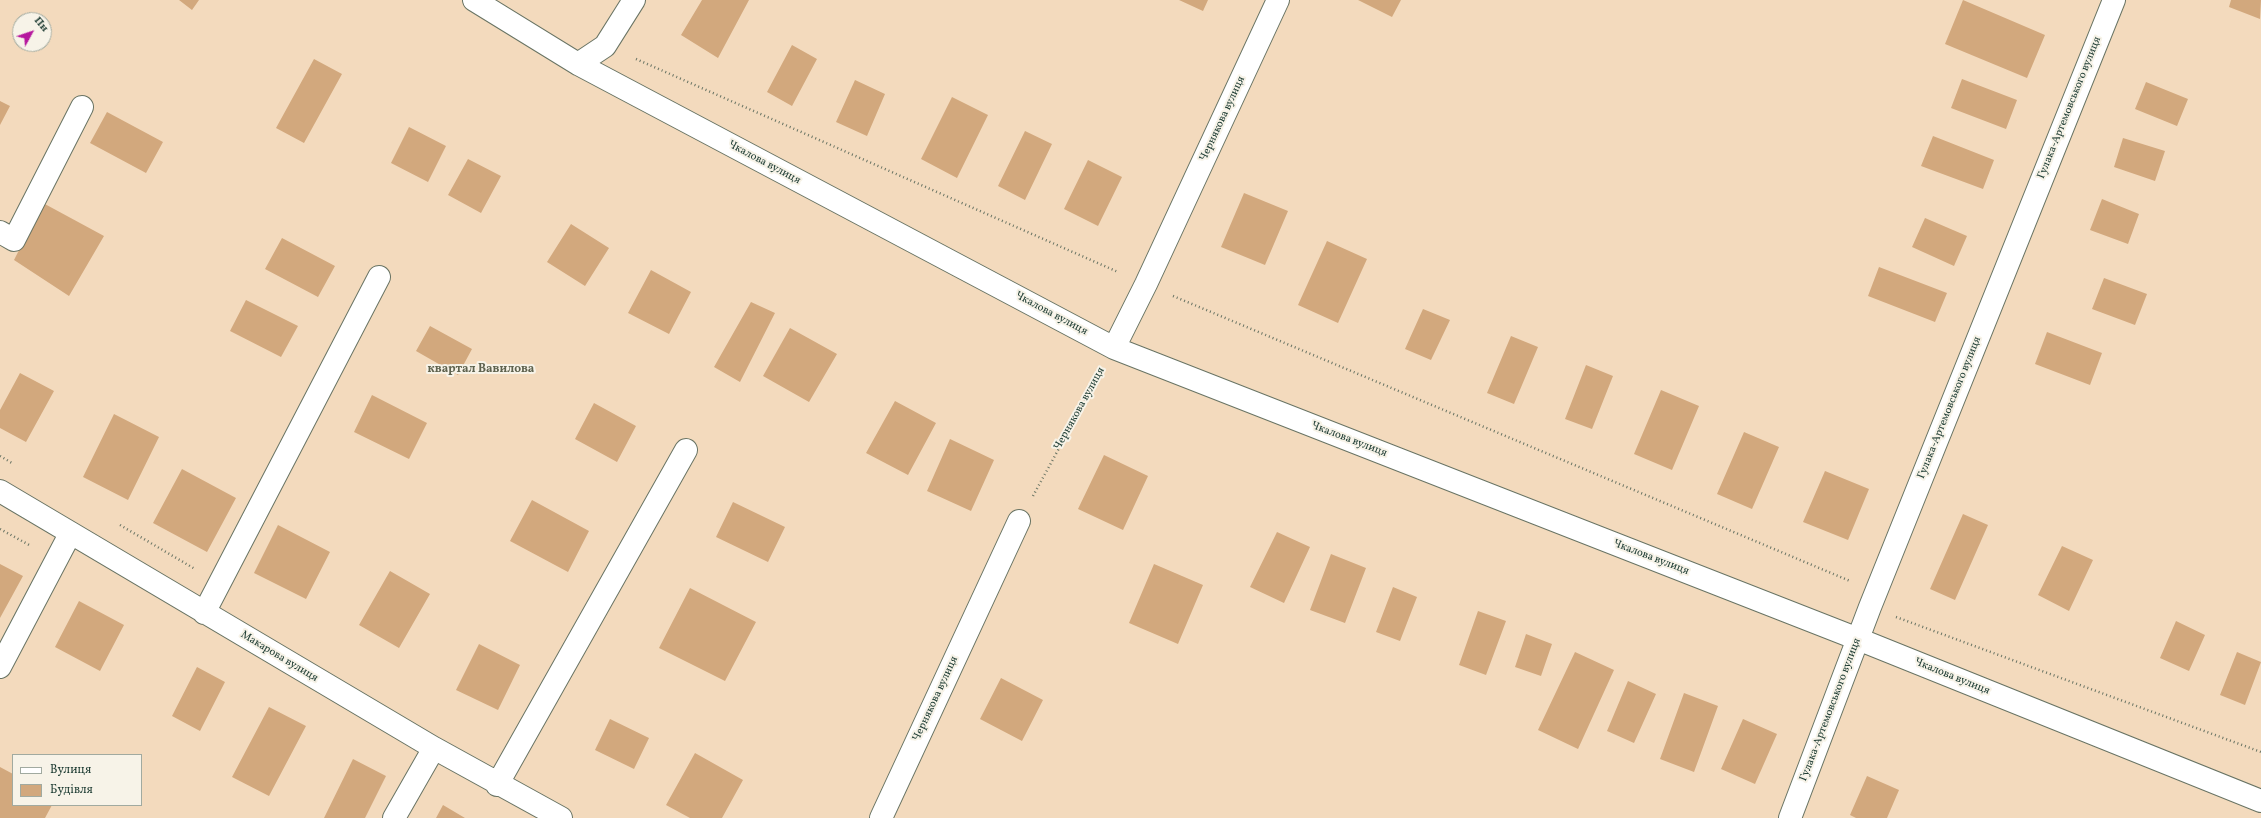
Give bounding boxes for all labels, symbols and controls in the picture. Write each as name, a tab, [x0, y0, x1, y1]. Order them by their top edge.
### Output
north arrow	[12, 12, 52, 52]
text: Пн	[30, 14, 52, 35]
street label: Гулака-Артемовського вулиця	[2035, 35, 2105, 181]
street label: Чернякова вулиця	[1197, 74, 1249, 164]
street label: Чкалова вулиця	[726, 138, 802, 188]
street label: Чкалова вулиця	[1013, 289, 1089, 339]
street label: Гулака-Артемовського вулиця	[1915, 335, 1985, 481]
district label: квартал Вавилова	[428, 363, 534, 377]
street label: Чернякова вулиця	[1052, 365, 1108, 453]
street label: Чкалова вулиця	[1309, 419, 1389, 461]
street label: Чкалова вулиця	[1611, 537, 1691, 579]
street label: Макарова вулиця	[238, 629, 320, 685]
street label: Гулака-Артемовського вулиця	[1798, 637, 1864, 783]
street label: Чернякова вулиця	[910, 654, 962, 744]
street label: Чкалова вулиця	[1912, 656, 1992, 698]
legend	[12, 754, 142, 806]
text: Вулиця	[50, 762, 91, 778]
text: Будівля	[50, 782, 93, 798]

